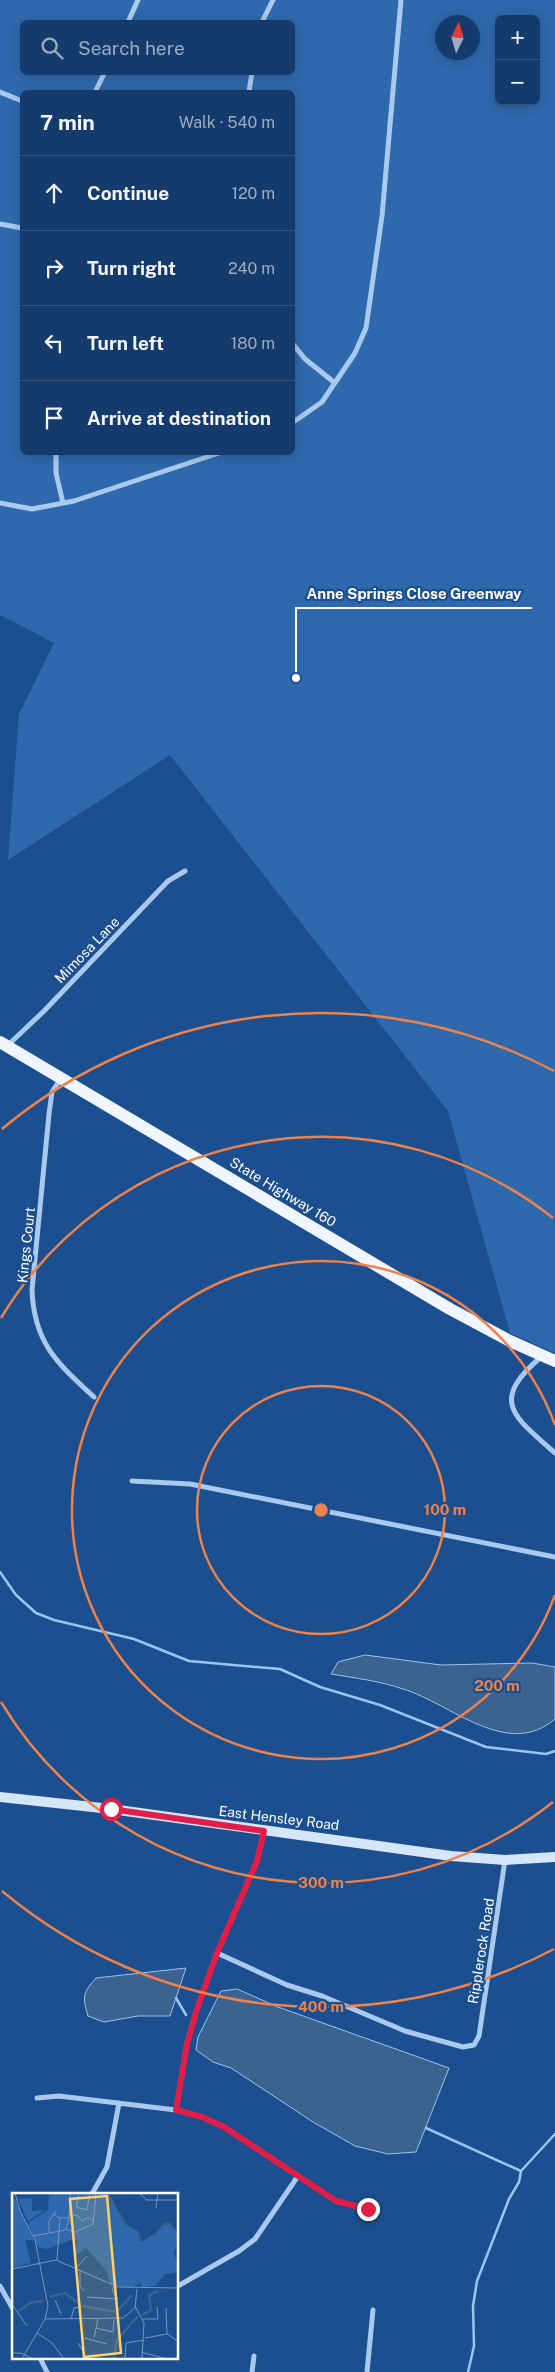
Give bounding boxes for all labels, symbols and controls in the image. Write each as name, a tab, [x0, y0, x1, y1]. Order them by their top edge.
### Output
north arrow	[435, 15, 480, 60]
map controls	[495, 15, 540, 105]
button: +	[495, 15, 540, 60]
search box	[20, 20, 295, 75]
icon: search	[38, 34, 66, 62]
text: Search here	[78, 37, 185, 59]
button: −	[495, 60, 540, 105]
text: 7 min	[40, 110, 95, 135]
text: Walk · 540 m	[179, 113, 275, 132]
icon: ahead	[40, 179, 68, 207]
text: Continue	[87, 182, 169, 204]
text: 120 m	[231, 184, 275, 203]
icon: right	[40, 254, 68, 282]
text: Turn right	[87, 257, 176, 279]
text: 240 m	[228, 259, 275, 278]
icon: left	[40, 329, 68, 357]
text: Turn left	[87, 332, 164, 354]
text: 180 m	[231, 334, 275, 353]
icon: arrive	[40, 404, 68, 432]
text: Arrive at destination	[87, 407, 271, 429]
callout: Anne Springs Close Greenway	[296, 578, 532, 608]
text: Anne Springs Close Greenway	[306, 585, 522, 602]
street label: Mimosa Lane	[51, 914, 123, 986]
street label: State Highway 160	[227, 1154, 339, 1230]
street label: Kings Court	[14, 1206, 38, 1284]
centre of rings	[312, 1501, 330, 1519]
text: 100 m	[424, 1501, 466, 1518]
text: 200 m	[474, 1677, 520, 1694]
route start	[100, 1798, 123, 1821]
street label: East Hensley Road	[218, 1803, 340, 1833]
text: 300 m	[298, 1874, 344, 1891]
street label: Ripplerock Road	[465, 1897, 497, 2005]
text: 400 m	[298, 1998, 344, 2015]
inset map	[12, 2193, 179, 2360]
route end	[357, 2198, 380, 2221]

